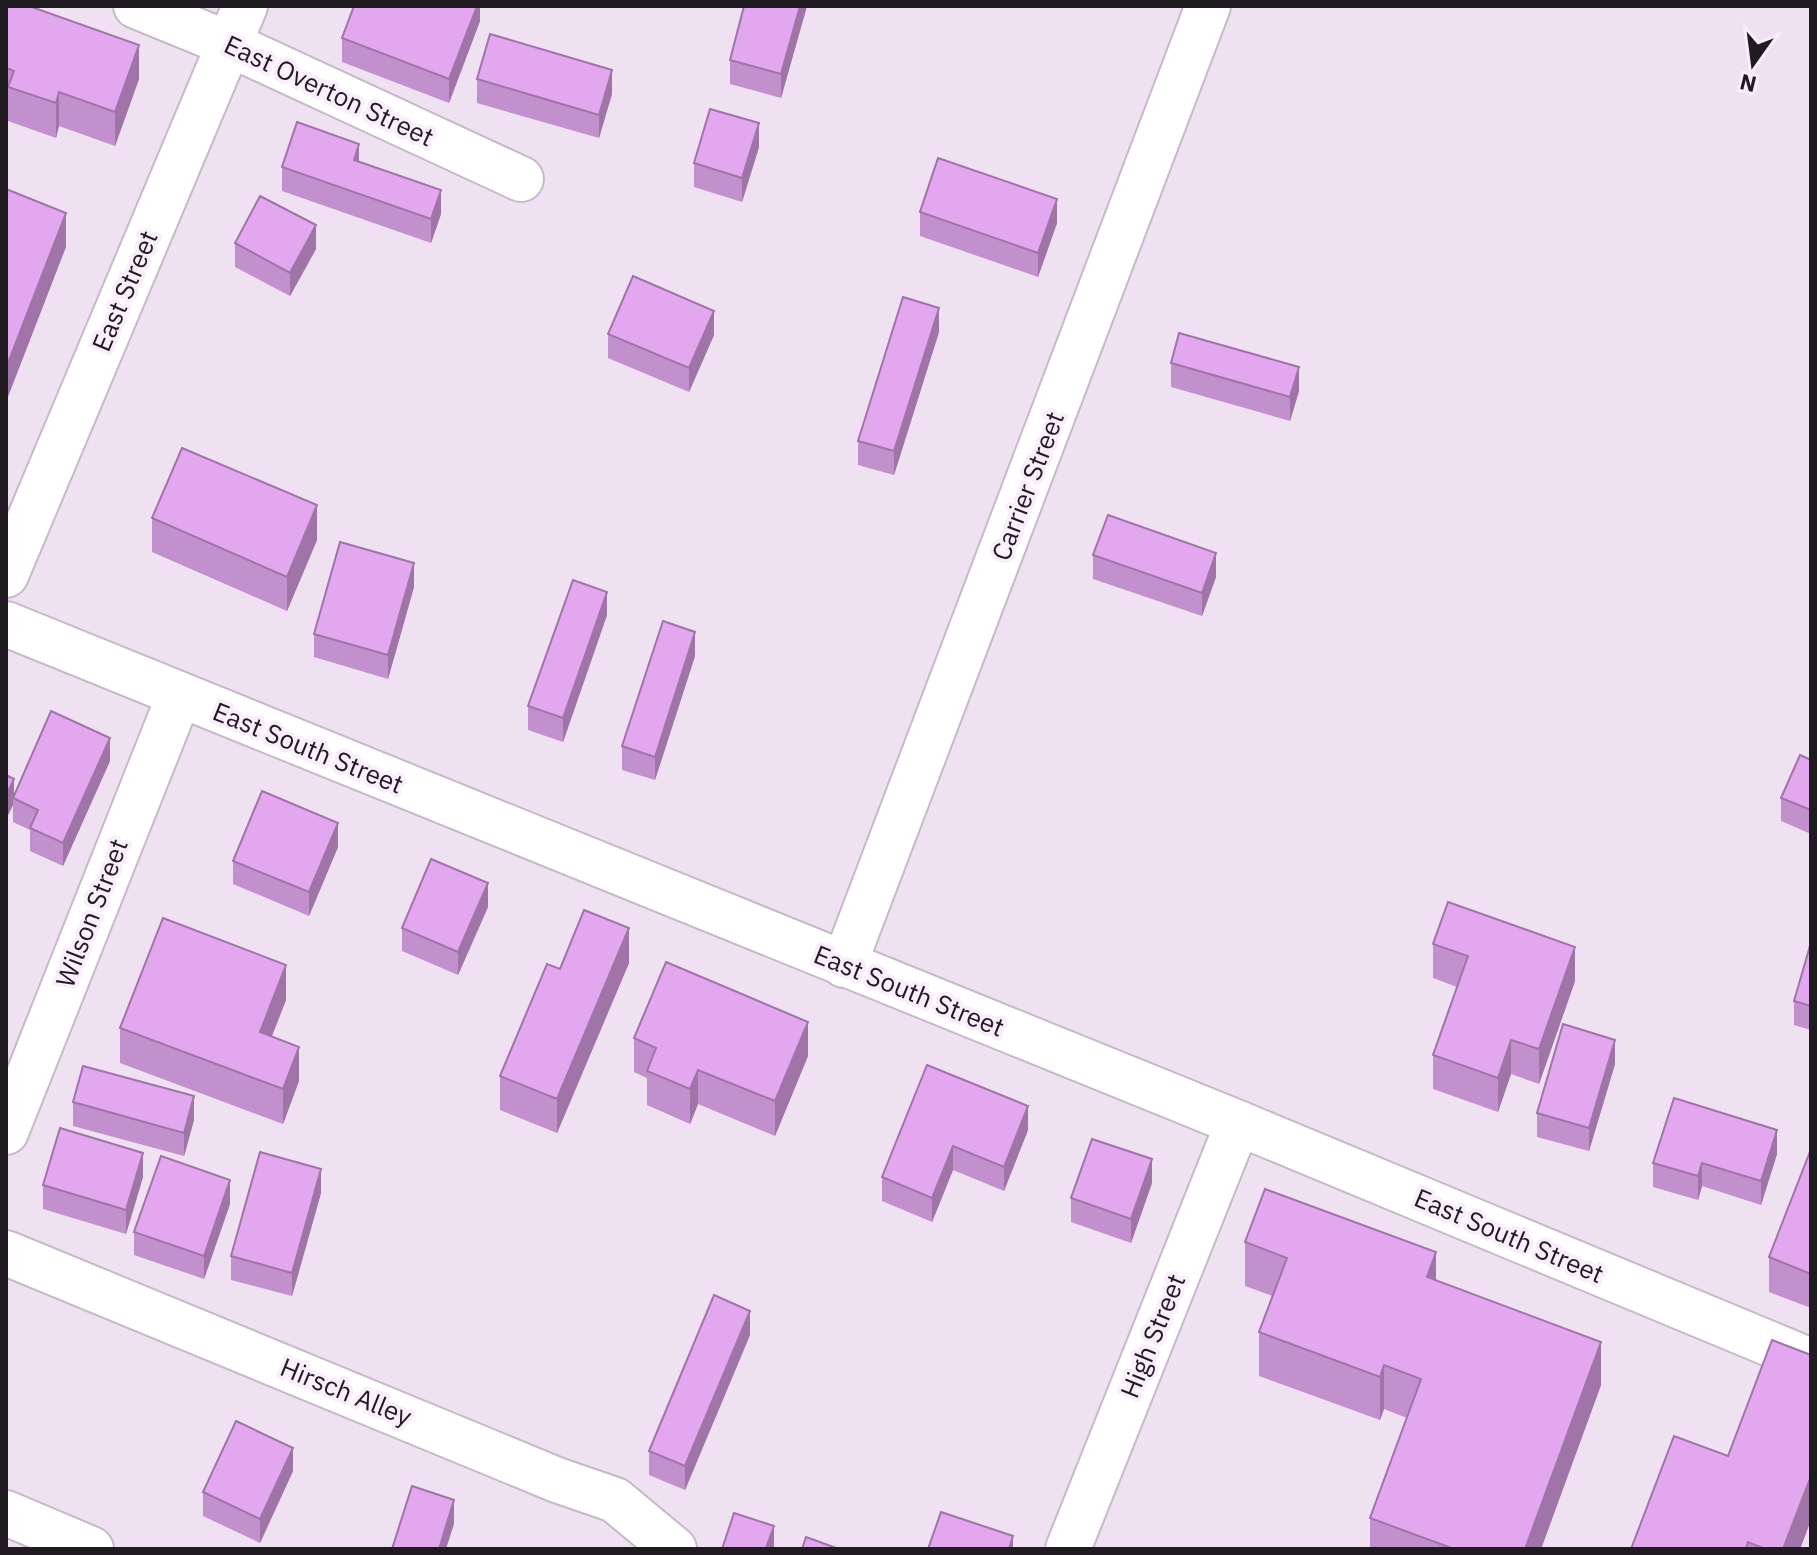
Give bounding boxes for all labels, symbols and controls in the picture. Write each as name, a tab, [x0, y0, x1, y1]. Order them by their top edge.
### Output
north arrow	[1713, 24, 1793, 104]
street label: East Overton Street	[219, 27, 440, 154]
text: N	[1737, 68, 1759, 100]
street label: East Street	[83, 225, 165, 356]
street label: Carrier Street	[983, 406, 1071, 565]
street label: East South Street	[208, 693, 409, 801]
street label: Wilson Street	[47, 834, 135, 992]
street label: East South Street	[809, 936, 1010, 1044]
street label: East South Street	[1410, 1180, 1609, 1290]
street label: High Street	[1112, 1269, 1192, 1403]
street label: Hirsch Alley	[276, 1349, 417, 1433]

